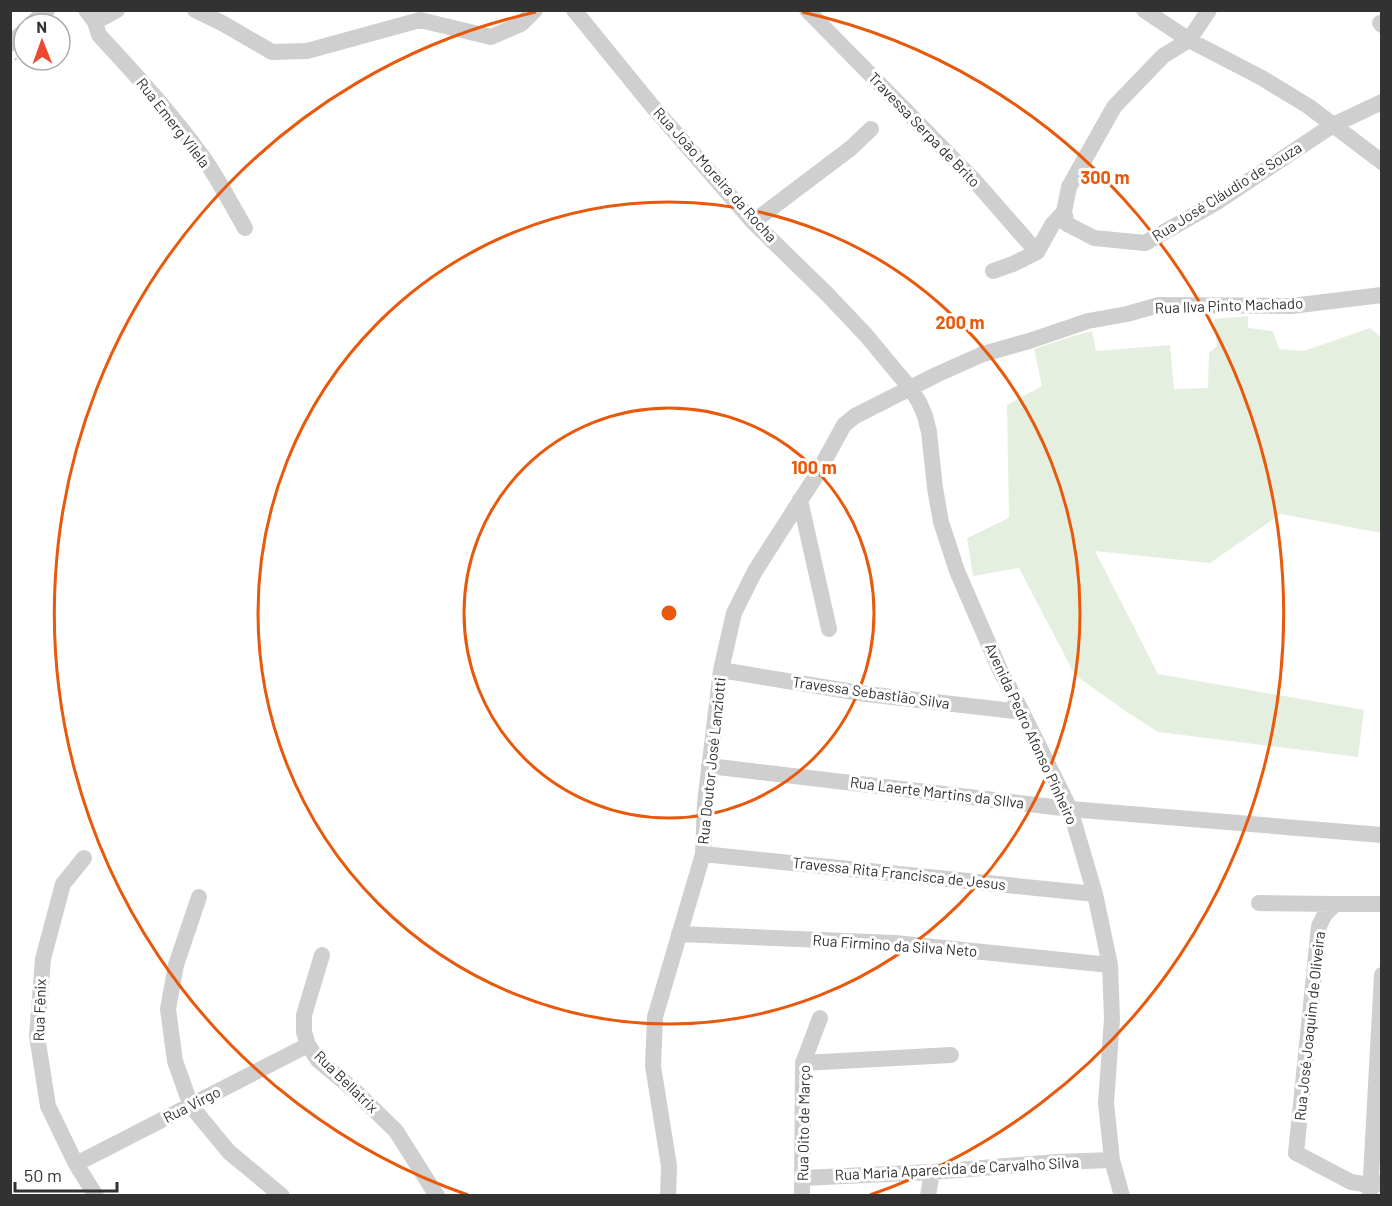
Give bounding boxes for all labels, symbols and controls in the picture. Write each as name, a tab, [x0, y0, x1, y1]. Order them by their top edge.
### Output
north arrow	[12, 12, 72, 72]
text: N	[36, 17, 47, 36]
street label: Travessa Serpa de Brito	[865, 68, 984, 191]
street label: Rua Emerg Vilela	[133, 74, 214, 171]
street label: Rua João Moreira da Rocha	[650, 103, 781, 246]
street label: Rua José Cláudio de Souza	[1148, 138, 1305, 245]
text: 300 m	[1081, 166, 1129, 188]
street label: Rua Ilva Pinto Machado	[1155, 293, 1303, 317]
text: 200 m	[935, 311, 985, 333]
text: 100 m	[791, 456, 837, 478]
centre of rings	[659, 603, 679, 623]
street label: Avenida Pedro Afonso Pinheiro	[982, 640, 1082, 827]
street label: Travessa Sebastião Silva	[791, 672, 951, 712]
street label: Rua Doutor José Lanziotti	[693, 676, 729, 845]
street label: Rua Laerte Martins da SIlva	[849, 772, 1025, 812]
street label: Travessa Rita Francisca de Jesus	[792, 853, 1007, 893]
street label: Rua Firmino da Silva Neto	[812, 930, 978, 960]
street label: Rua José Joaquim de Oliveira	[1290, 930, 1328, 1122]
street label: Rua Fênix	[29, 978, 49, 1042]
street label: Rua Bellatrix	[311, 1046, 382, 1116]
street label: Rua Oito de Março	[793, 1065, 813, 1181]
street label: Rua Virgo	[160, 1082, 223, 1126]
street label: Rua Maria Aparecida de Carvalho Silva	[834, 1153, 1080, 1183]
scale bar	[15, 1155, 117, 1193]
text: 50 m	[24, 1164, 62, 1186]

